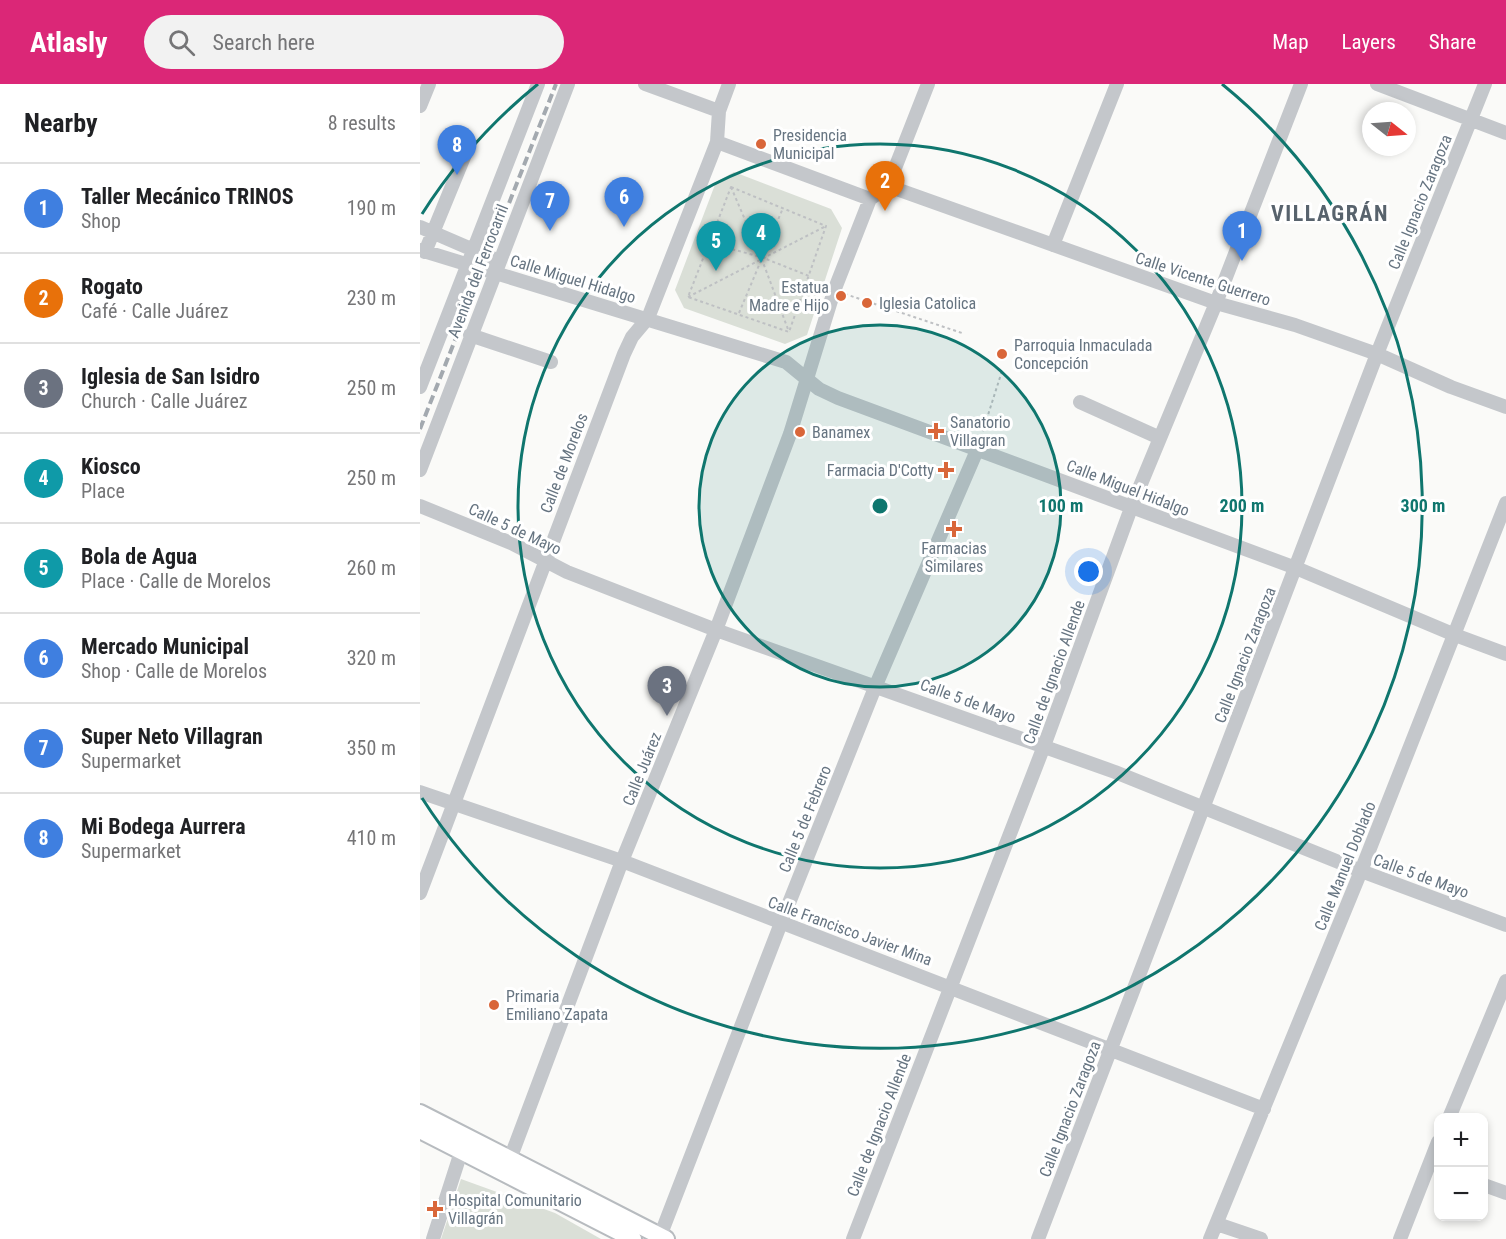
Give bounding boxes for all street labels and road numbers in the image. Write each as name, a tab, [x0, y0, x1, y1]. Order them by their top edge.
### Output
street label: Calle Ignacio Zaragoza	[1384, 132, 1456, 272]
street label: Avenida del Ferrocarril	[444, 202, 512, 340]
street label: Calle Vicente Guerrero	[1133, 248, 1273, 310]
street label: Calle Miguel Hidalgo	[508, 251, 638, 307]
street label: Calle de Morelos	[536, 410, 592, 516]
street label: Calle Miguel Hidalgo	[1064, 456, 1192, 520]
street label: Calle 5 de Mayo	[466, 499, 564, 559]
street label: Calle Ignacio Zaragoza	[1210, 584, 1280, 726]
street label: Calle de Ignacio Allende	[1019, 597, 1089, 747]
street label: Calle 5 de Mayo	[918, 675, 1018, 727]
street label: Calle Juárez	[619, 729, 665, 809]
street label: Calle 5 de Febrero	[775, 763, 835, 875]
street label: Calle Manuel Doblado	[1310, 799, 1380, 933]
street label: Calle 5 de Mayo	[1371, 850, 1471, 902]
street label: Calle Francisco Javier Mina	[765, 892, 935, 970]
street label: Calle Ignacio Zaragoza	[1035, 1038, 1105, 1180]
street label: Calle de Ignacio Allende	[843, 1051, 915, 1199]

